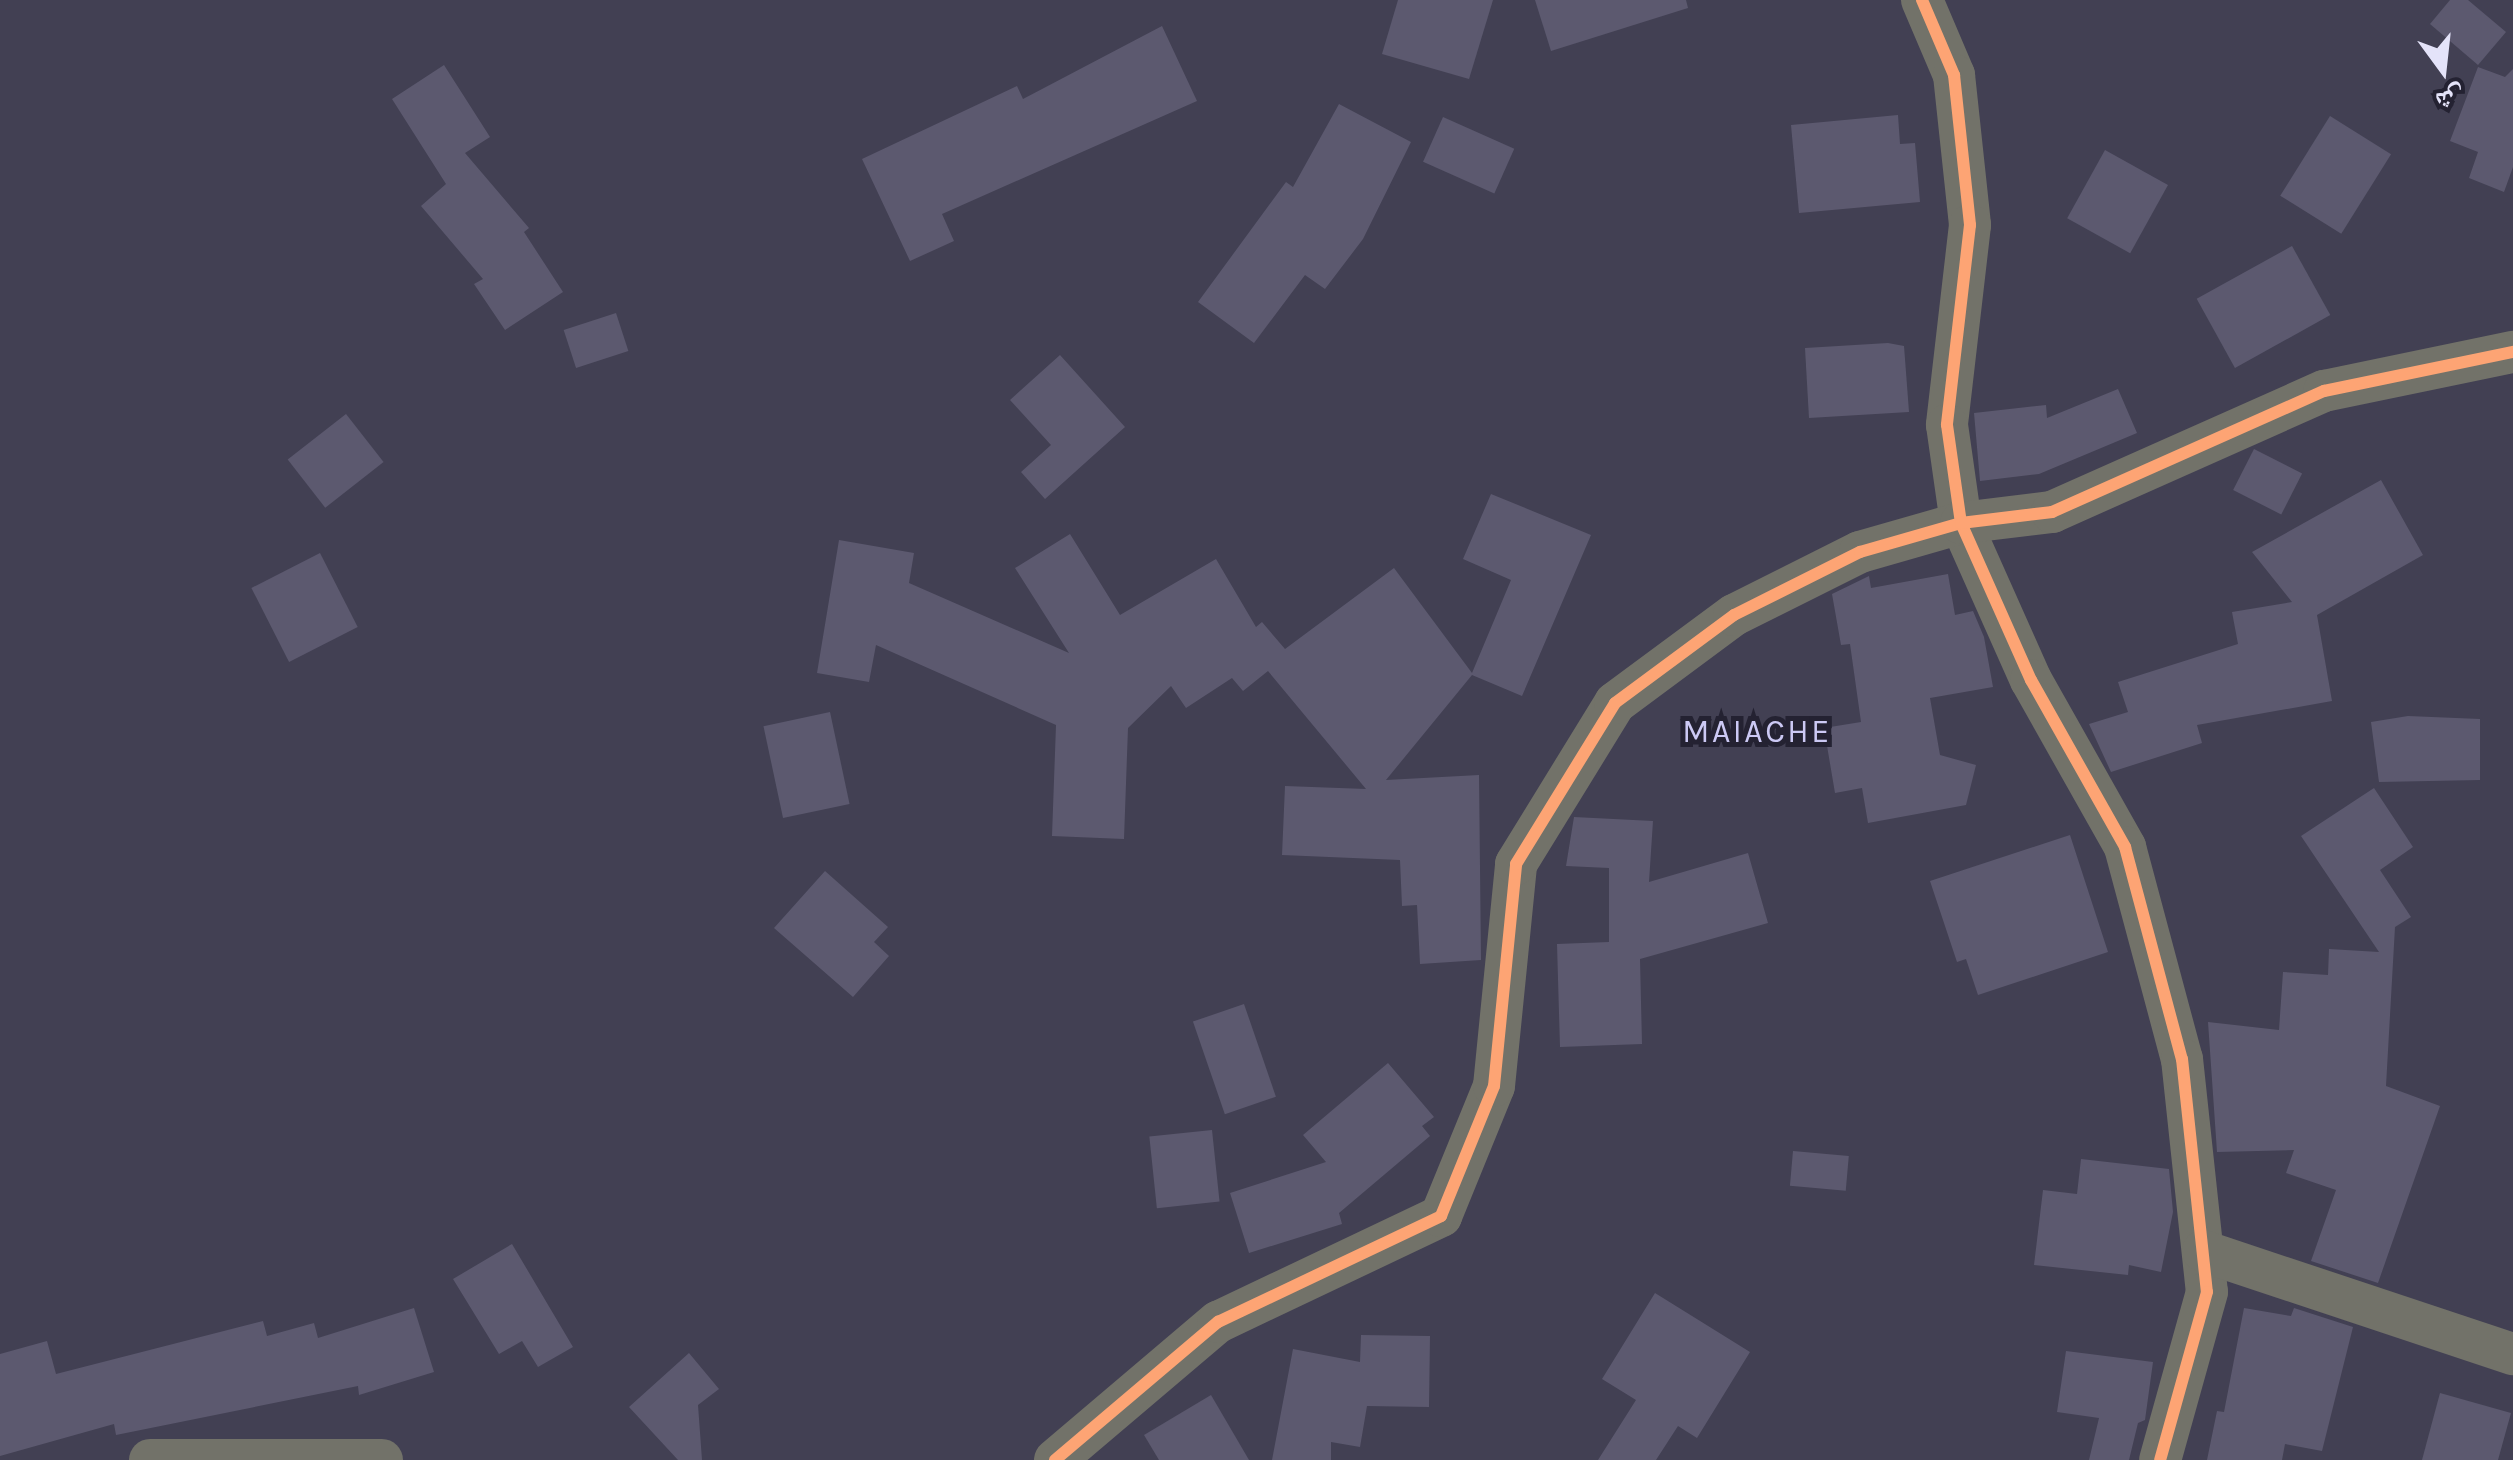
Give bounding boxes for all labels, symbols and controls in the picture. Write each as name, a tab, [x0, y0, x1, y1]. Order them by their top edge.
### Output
north arrow	[2393, 20, 2493, 120]
text: ش	[2432, 80, 2470, 119]
district label: MAIACHE	[1682, 713, 1832, 751]

